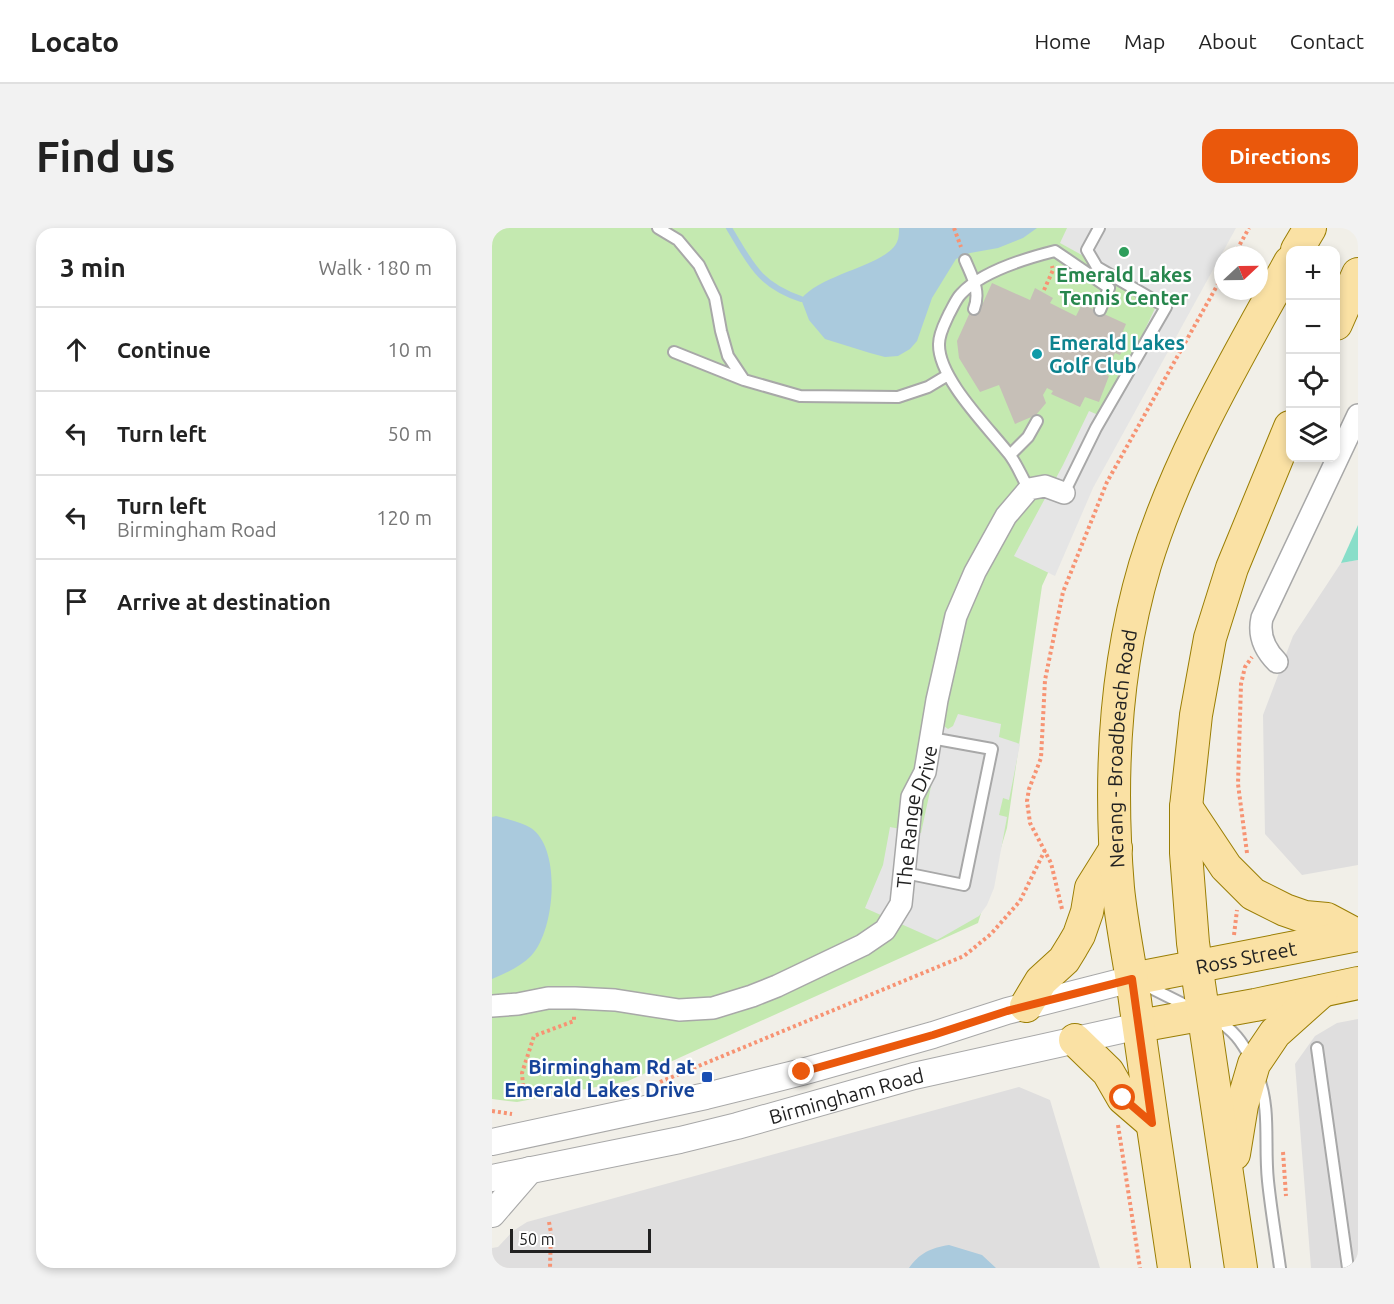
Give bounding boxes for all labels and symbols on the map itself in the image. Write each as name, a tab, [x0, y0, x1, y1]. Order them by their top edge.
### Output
marker: Emerald Lakes Tennis Center	[1117, 245, 1131, 259]
north arrow	[1214, 246, 1268, 300]
place label: Emerald Lakes Tennis Center	[1056, 263, 1192, 309]
place label: Emerald Lakes Golf Club	[1049, 331, 1185, 377]
marker: Emerald Lakes Golf Club	[1030, 347, 1044, 361]
street label: Nerang - Broadbeach Road	[1102, 627, 1141, 869]
street label: The Range Drive	[891, 744, 941, 889]
street label: Ross Street	[1194, 936, 1298, 978]
place label: Birmingham Rd at Emerald Lakes Drive	[504, 1055, 695, 1101]
route end	[788, 1058, 814, 1084]
street label: Birmingham Road	[766, 1063, 926, 1128]
marker: Birmingham Rd at Emerald Lakes Drive	[700, 1070, 714, 1084]
route start	[1109, 1084, 1135, 1110]
scale bar	[510, 1226, 651, 1254]

